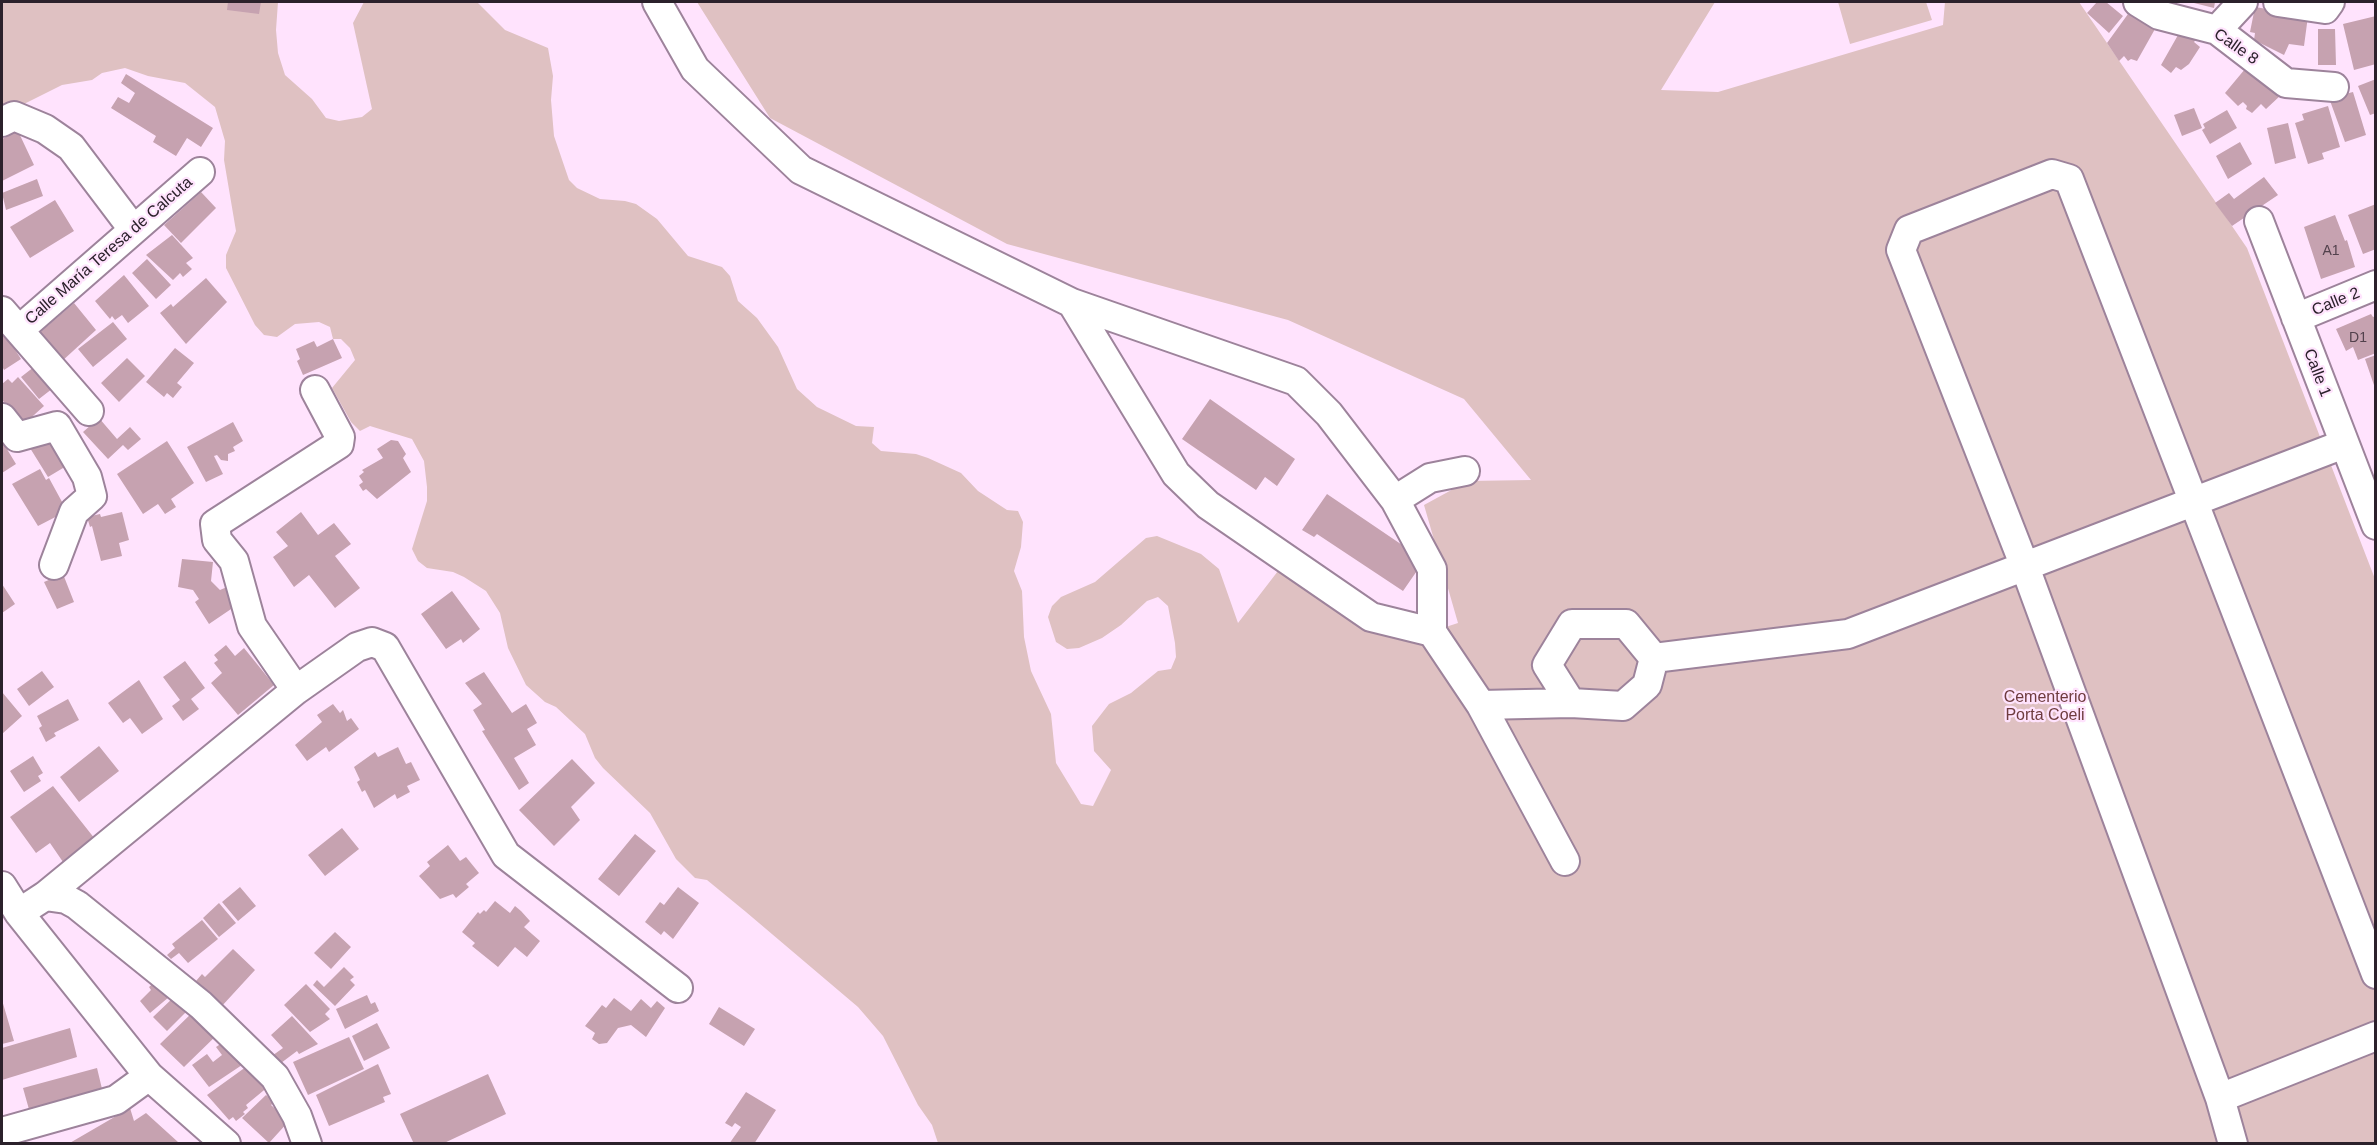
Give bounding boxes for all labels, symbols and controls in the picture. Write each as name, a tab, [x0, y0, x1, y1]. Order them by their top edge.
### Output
street label: Calle 8	[2210, 25, 2262, 69]
street label: Calle María Teresa de Calcuta	[21, 173, 197, 329]
house number: A1	[2322, 243, 2340, 259]
street label: Calle 2	[2309, 284, 2363, 320]
house number: D1	[2349, 330, 2367, 346]
street label: Calle 1	[2299, 346, 2335, 400]
park label: Cementerio Porta Coeli	[2004, 688, 2086, 726]

